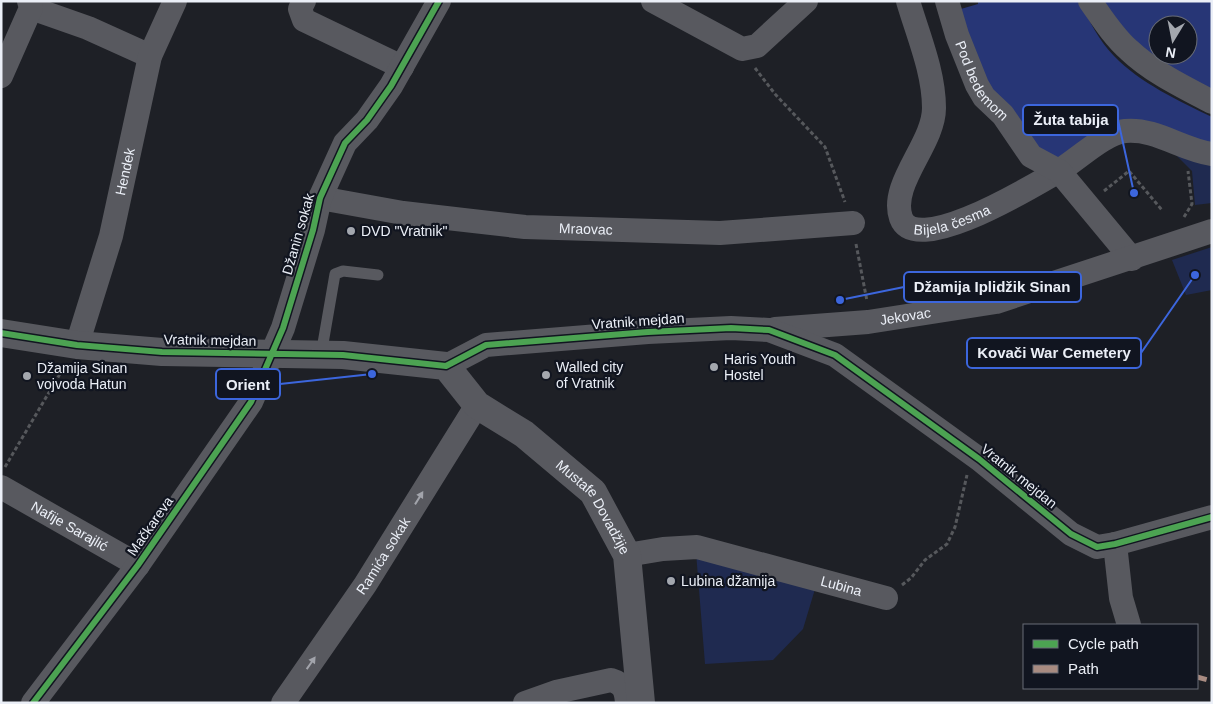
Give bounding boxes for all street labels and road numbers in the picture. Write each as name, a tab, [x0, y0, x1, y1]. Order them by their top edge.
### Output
street label: Pod bedemom	[952, 39, 1012, 124]
street label: Hendek	[112, 145, 138, 197]
street label: Džanin sokak	[279, 190, 318, 277]
street label: Bijela česma	[913, 201, 993, 238]
street label: Mraovac	[559, 220, 613, 238]
street label: Jekovac	[879, 304, 932, 328]
street label: Vratnik mejdan	[591, 310, 685, 332]
street label: Vratnik mejdan	[163, 331, 257, 349]
street label: Vratnik mejdan	[978, 441, 1060, 511]
street label: Mustafe Dovadžije	[553, 456, 633, 557]
street label: Mačkareva	[124, 493, 176, 559]
street label: Nafije Sarajlić	[28, 498, 111, 554]
street label: Ramića sokak	[353, 513, 414, 598]
street label: Lubina	[819, 573, 864, 599]

